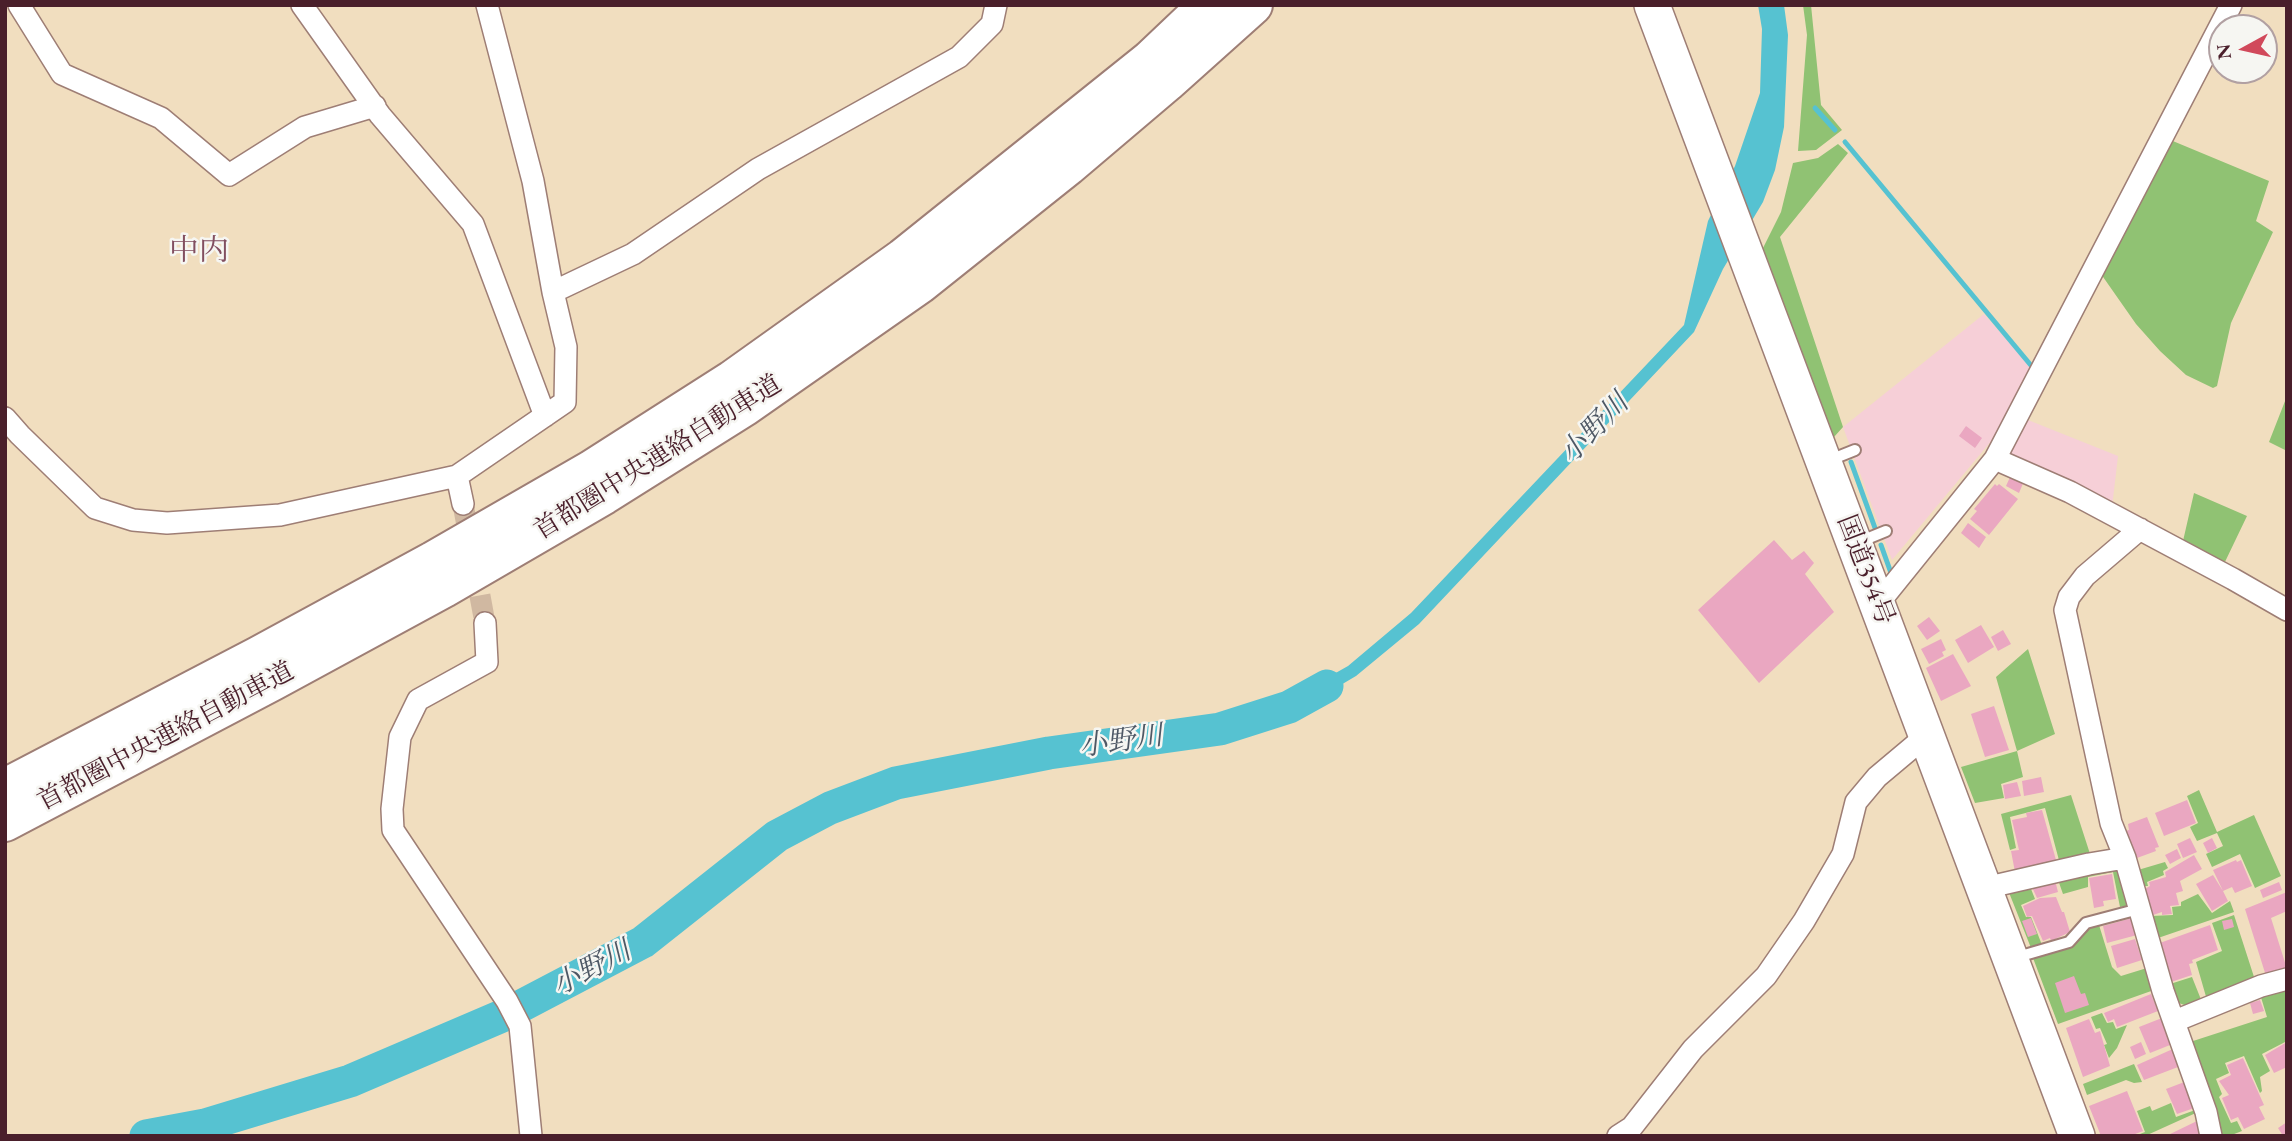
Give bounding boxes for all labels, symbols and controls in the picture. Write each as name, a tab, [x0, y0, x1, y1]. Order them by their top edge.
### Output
north arrow	[2208, 14, 2278, 84]
text: N	[2210, 42, 2237, 61]
district label: 中内	[169, 234, 229, 270]
street label: 首都圏中央連絡自動車道	[528, 369, 788, 547]
water label: 小野川	[1554, 387, 1636, 471]
street label: 国道354号	[1830, 511, 1900, 629]
street label: 首都圏中央連絡自動車道	[32, 656, 300, 818]
water label: 小野川	[1077, 720, 1165, 764]
water label: 小野川	[547, 934, 637, 1004]

